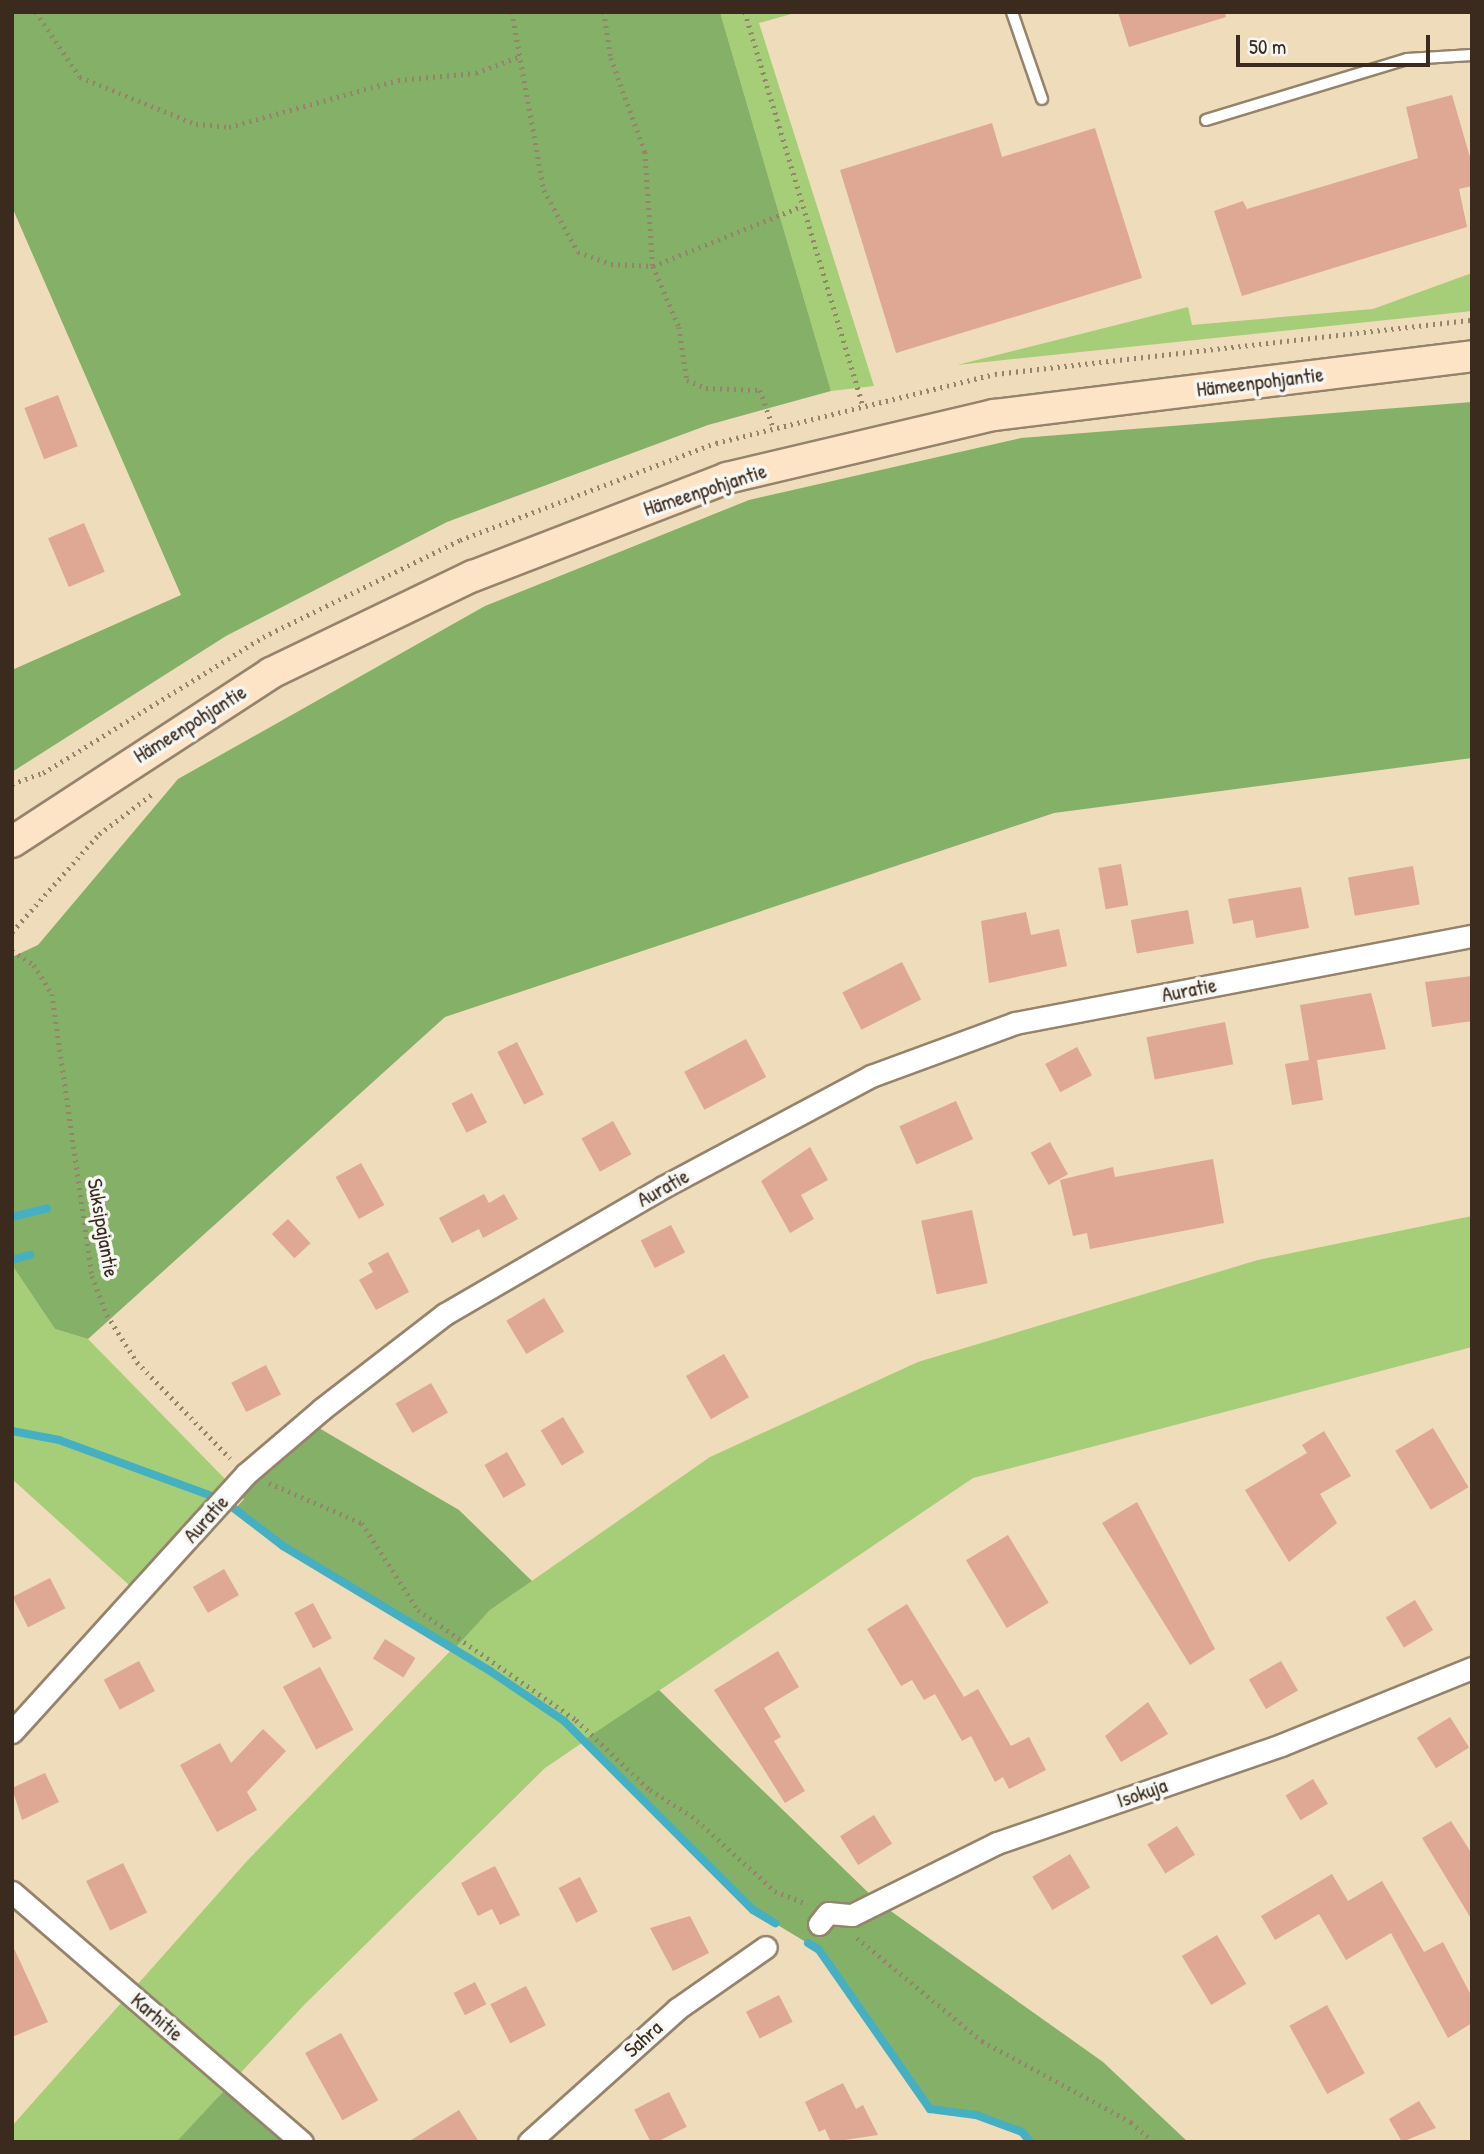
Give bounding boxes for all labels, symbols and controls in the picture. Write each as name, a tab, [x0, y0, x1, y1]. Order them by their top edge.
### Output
scale bar	[1239, 21, 1433, 65]
text: 50 m	[1249, 32, 1286, 61]
street label: Hämeenpohjantie	[1195, 362, 1325, 402]
street label: Hämeenpohjantie	[640, 458, 770, 522]
street label: Hämeenpohjantie	[129, 679, 251, 769]
street label: Auratie	[1159, 972, 1219, 1008]
street label: Auratie	[633, 1164, 693, 1212]
street label: Suksipajantie	[82, 1177, 124, 1279]
street label: Auratie	[178, 1490, 234, 1548]
street label: Isokuja	[1113, 1773, 1171, 1813]
street label: Karhitie	[126, 1987, 188, 2047]
street label: Sahra	[619, 2015, 667, 2063]

